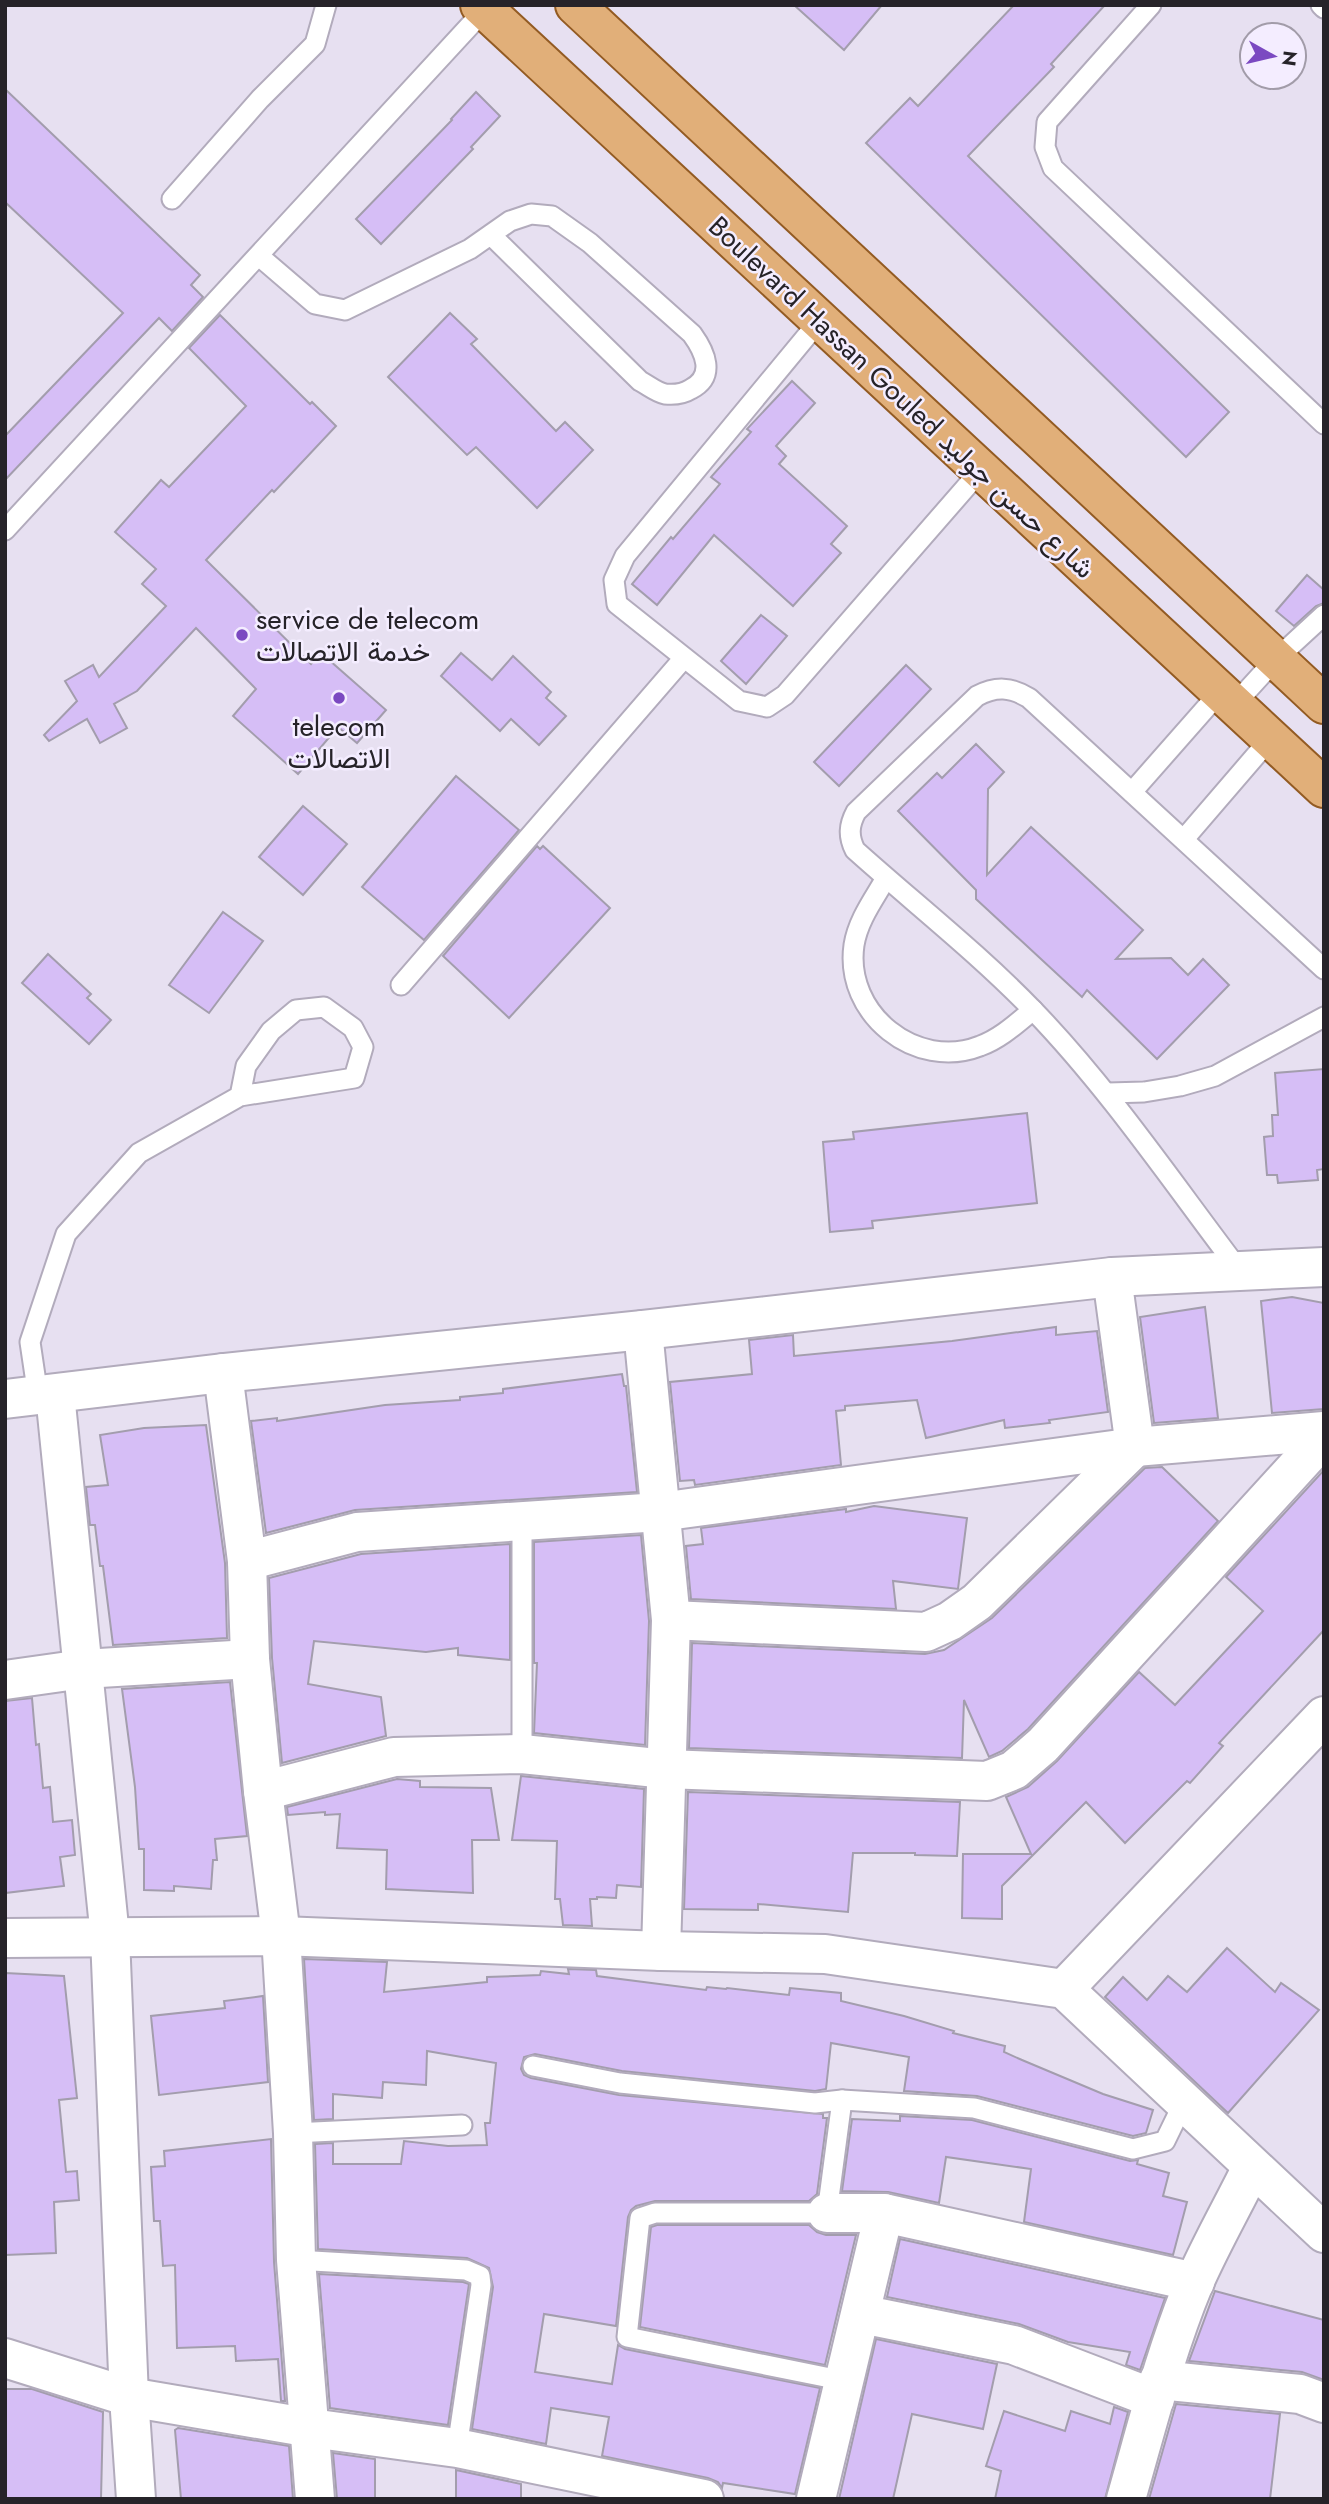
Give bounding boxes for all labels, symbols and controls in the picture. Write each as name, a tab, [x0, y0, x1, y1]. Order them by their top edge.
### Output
north arrow	[1238, 21, 1308, 91]
text: N	[1275, 49, 1304, 68]
street label: Boulevard Hassan Gouled شارع حسن جوليد	[699, 207, 1104, 588]
place label: service de telecom خدمة الاتصالات	[256, 599, 479, 672]
marker: service de telecom خدمة الاتصالات	[234, 627, 250, 643]
marker: telecom الاتصالات	[331, 690, 347, 706]
place label: telecom الاتصالات	[288, 706, 390, 779]

